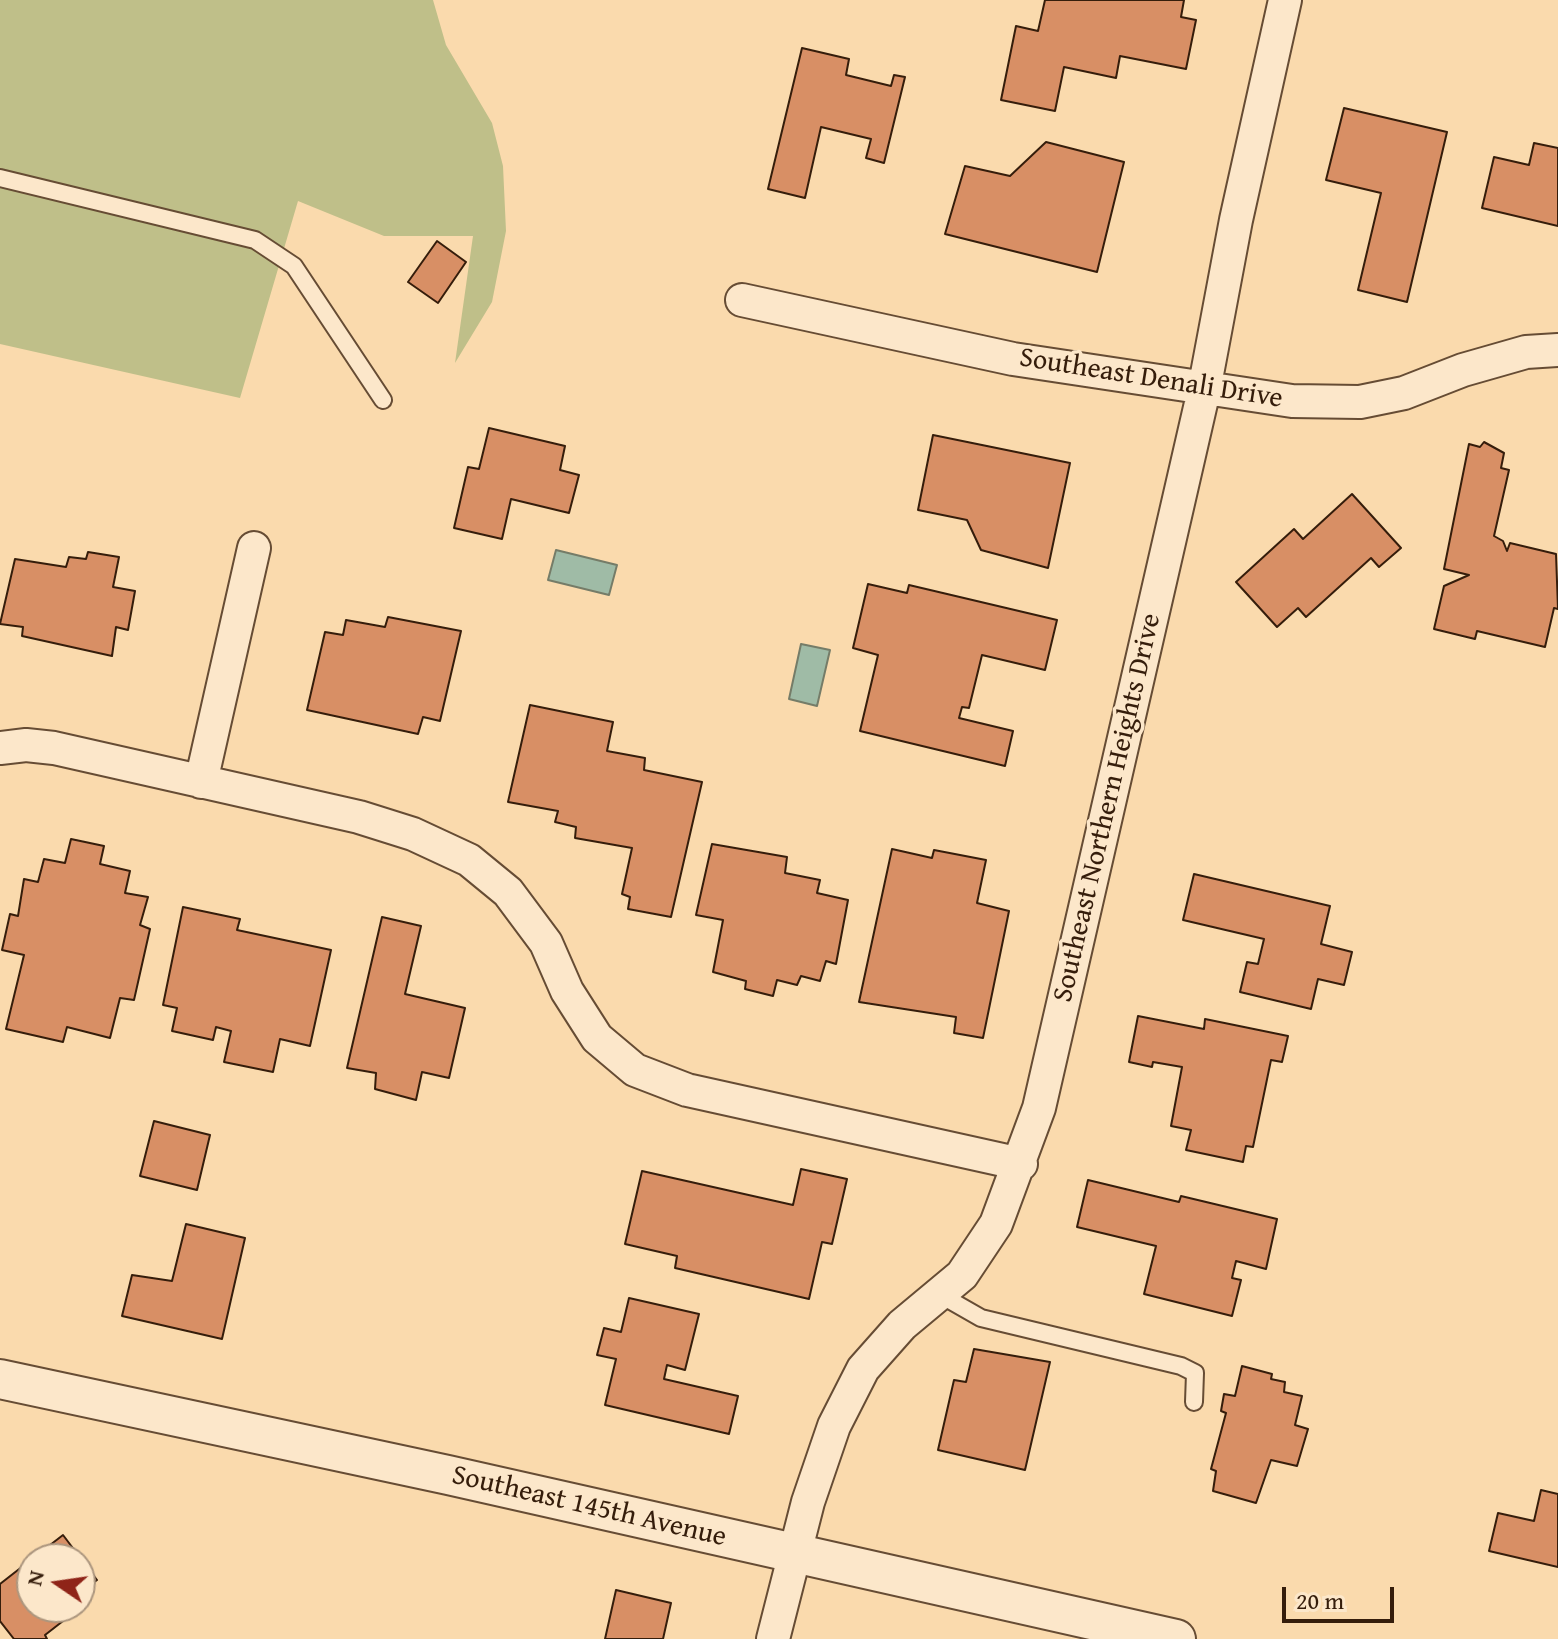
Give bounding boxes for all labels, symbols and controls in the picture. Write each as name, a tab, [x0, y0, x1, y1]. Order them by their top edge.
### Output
street label: Southeast Denali Drive	[1017, 342, 1285, 416]
street label: Southeast Northern Heights Drive	[1047, 610, 1169, 1006]
street label: Southeast 145th Avenue	[449, 1459, 729, 1555]
north arrow	[16, 1543, 96, 1623]
text: N	[17, 1567, 52, 1589]
scale bar	[1286, 1571, 1398, 1621]
text: 20 m	[1296, 1583, 1344, 1618]

